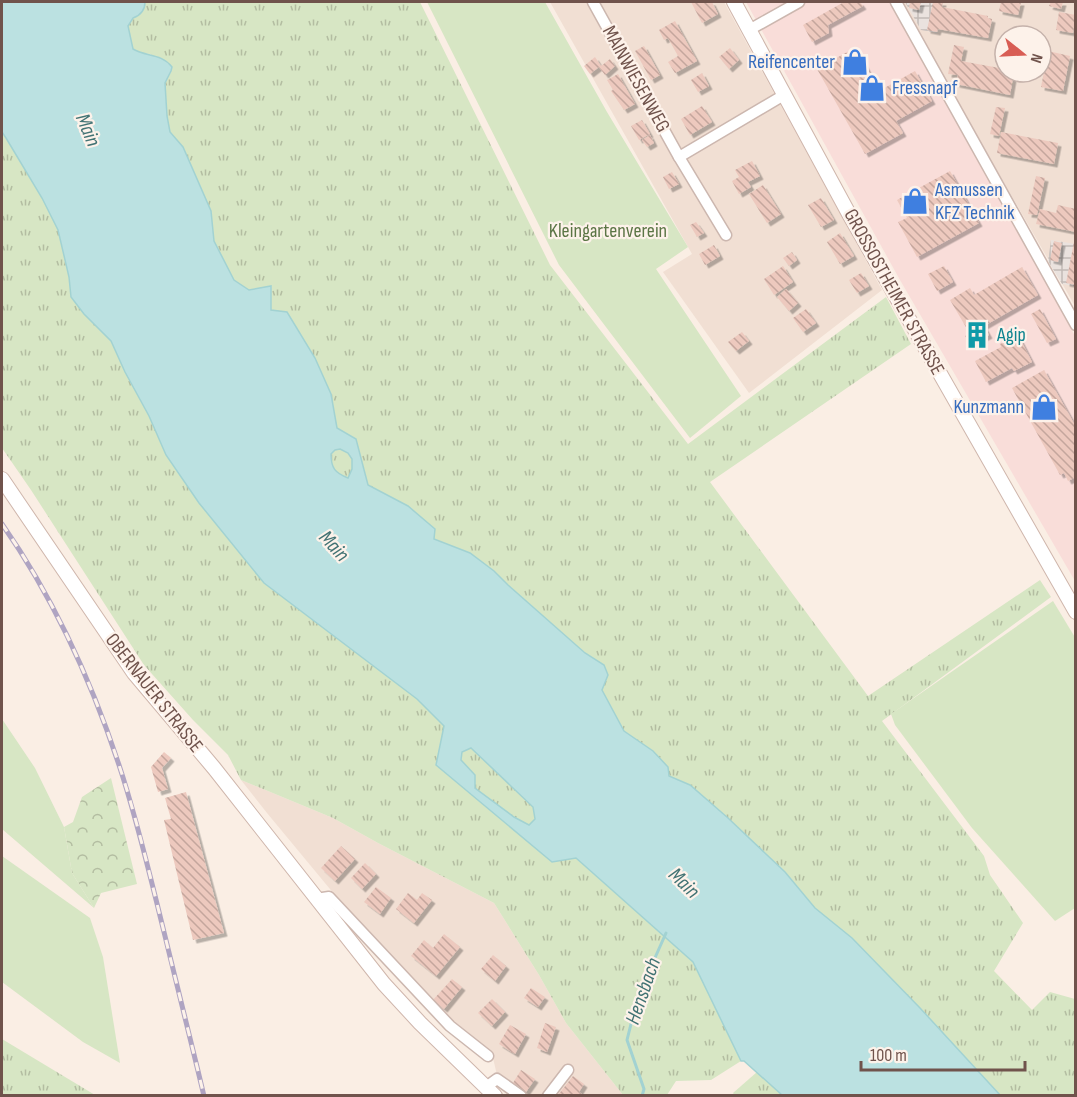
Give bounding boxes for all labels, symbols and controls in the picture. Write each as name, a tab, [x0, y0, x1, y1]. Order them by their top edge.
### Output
street label: MAINWIESENWEG	[597, 22, 675, 136]
north arrow	[993, 24, 1053, 84]
shop icon: Reifencenter	[840, 47, 870, 77]
place label: Reifencenter	[748, 50, 835, 74]
text: N	[1025, 51, 1046, 65]
shop icon: Fressnapf	[857, 73, 887, 103]
place label: Fressnapf	[892, 76, 958, 100]
water label: Main	[70, 110, 106, 150]
place label: Asmussen KFZ Technik	[934, 178, 1015, 225]
shop icon: Asmussen KFZ Technik	[900, 186, 930, 216]
street label: GROSSOSTHEIMER STRASSE	[838, 205, 950, 379]
park label: Kleingartenverein	[549, 219, 667, 243]
building icon: Agip	[962, 320, 992, 350]
place label: Agip	[996, 323, 1026, 347]
shop icon: Kunzmann	[1029, 392, 1059, 422]
place label: Kunzmann	[953, 395, 1024, 419]
water label: Main	[313, 525, 355, 567]
street label: OBERNAUER STRASSE	[100, 629, 208, 757]
water label: Main	[663, 862, 705, 904]
water label: Hensbach	[620, 954, 666, 1028]
scale bar	[861, 1034, 1024, 1072]
text: 100 m	[870, 1045, 907, 1066]

